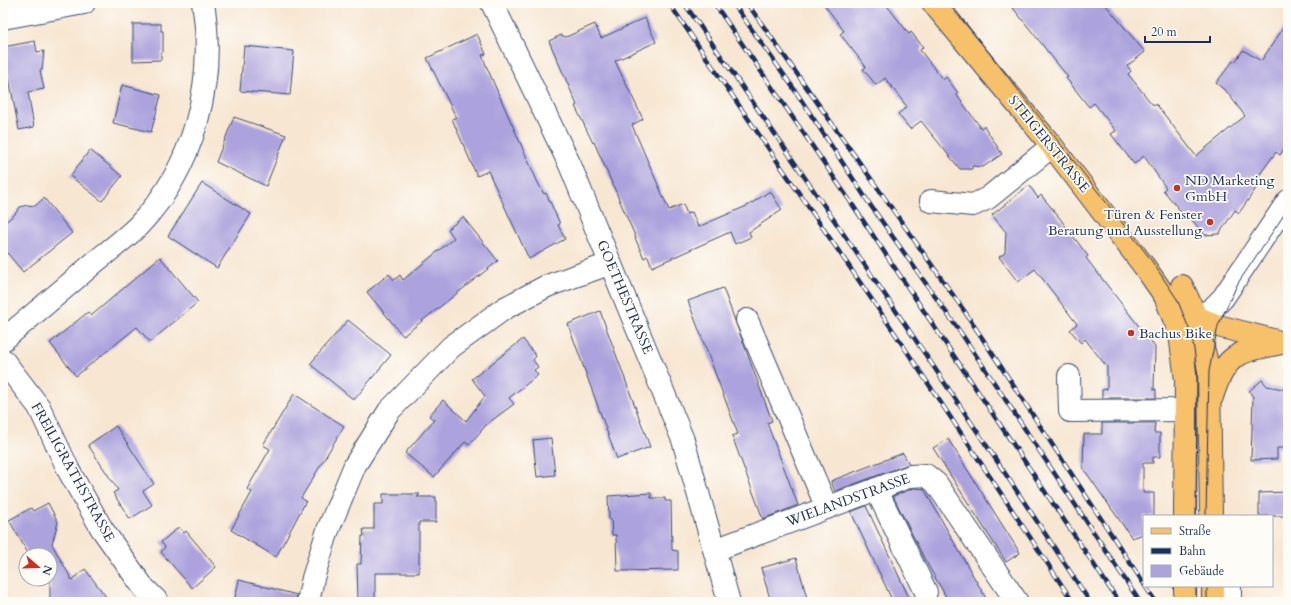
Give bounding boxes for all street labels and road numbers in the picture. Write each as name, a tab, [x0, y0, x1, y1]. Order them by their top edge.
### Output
street label: STEIGERSTRASSE	[1004, 91, 1094, 197]
street label: GOETHESTRASSE	[592, 237, 658, 357]
street label: FREILIGRATHSTRASSE	[27, 399, 119, 545]
street label: WIELANDSTRASSE	[783, 469, 913, 532]

